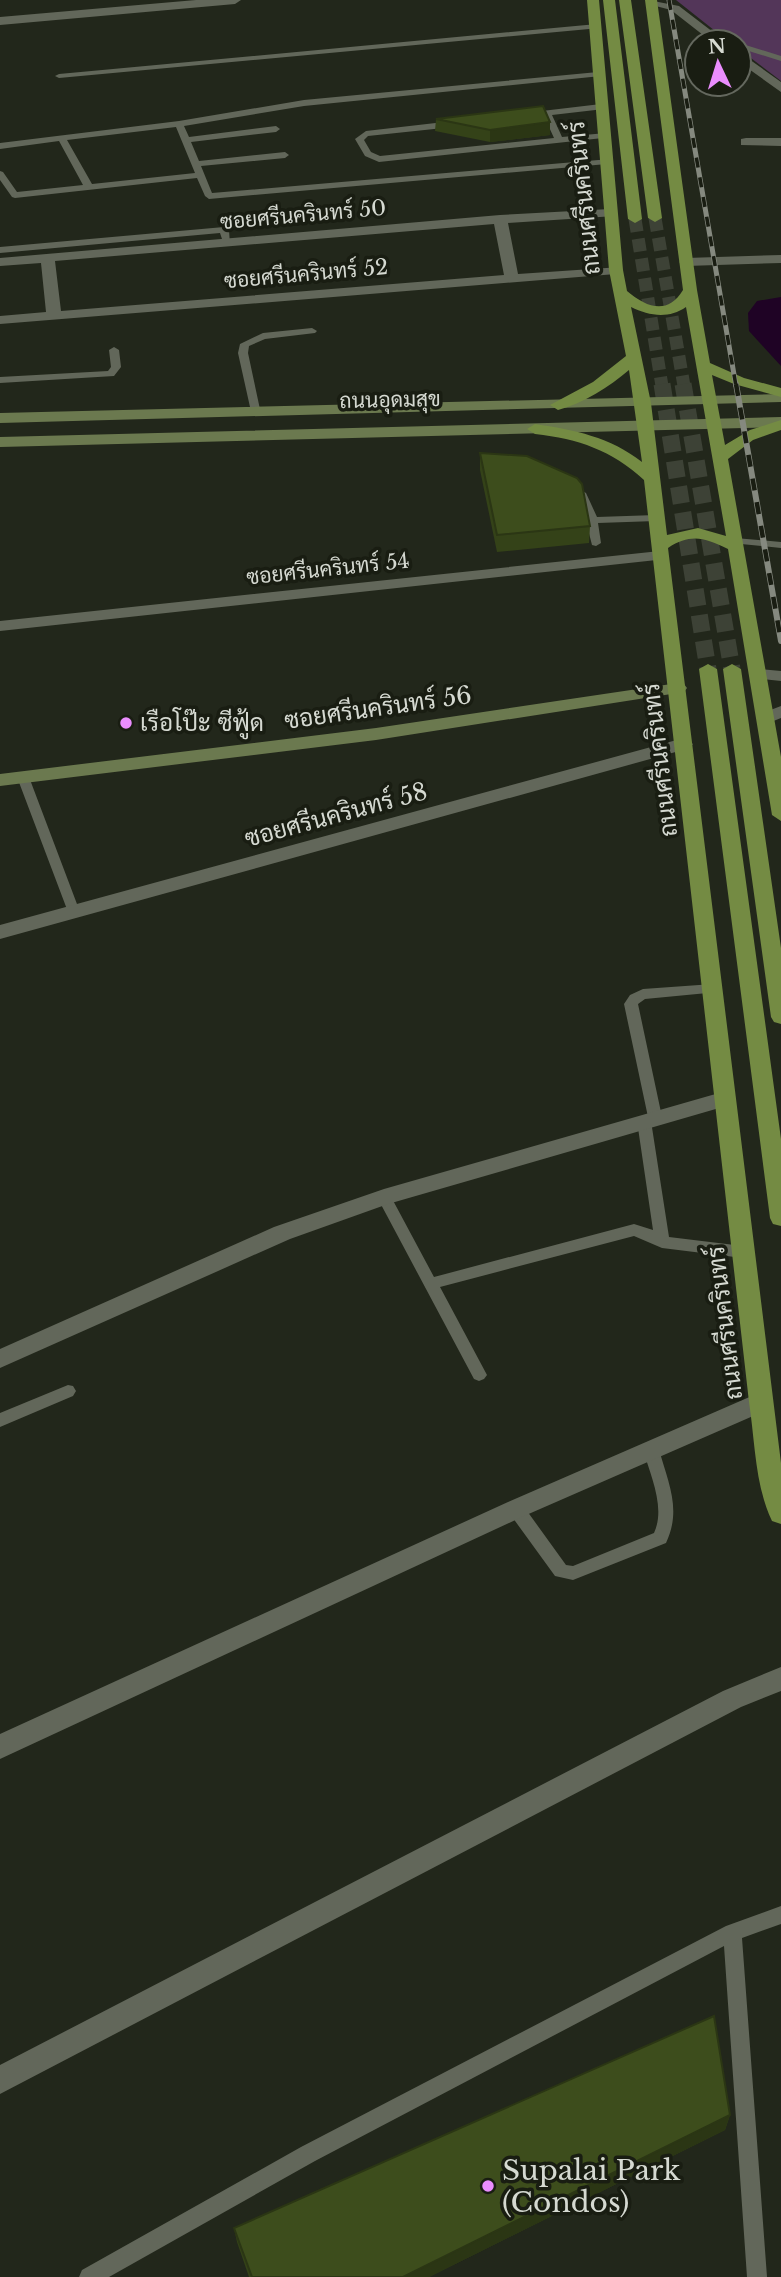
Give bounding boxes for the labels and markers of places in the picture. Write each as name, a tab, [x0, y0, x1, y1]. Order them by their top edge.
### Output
place label: เรือโป๊ะ ซีฟู้ด	[140, 707, 264, 740]
marker: เรือโป๊ะ ซีฟู้ด	[118, 715, 134, 731]
place label: Supalai Park (Condos)	[502, 2153, 681, 2220]
marker: Supalai Park (Condos)	[480, 2178, 496, 2194]

